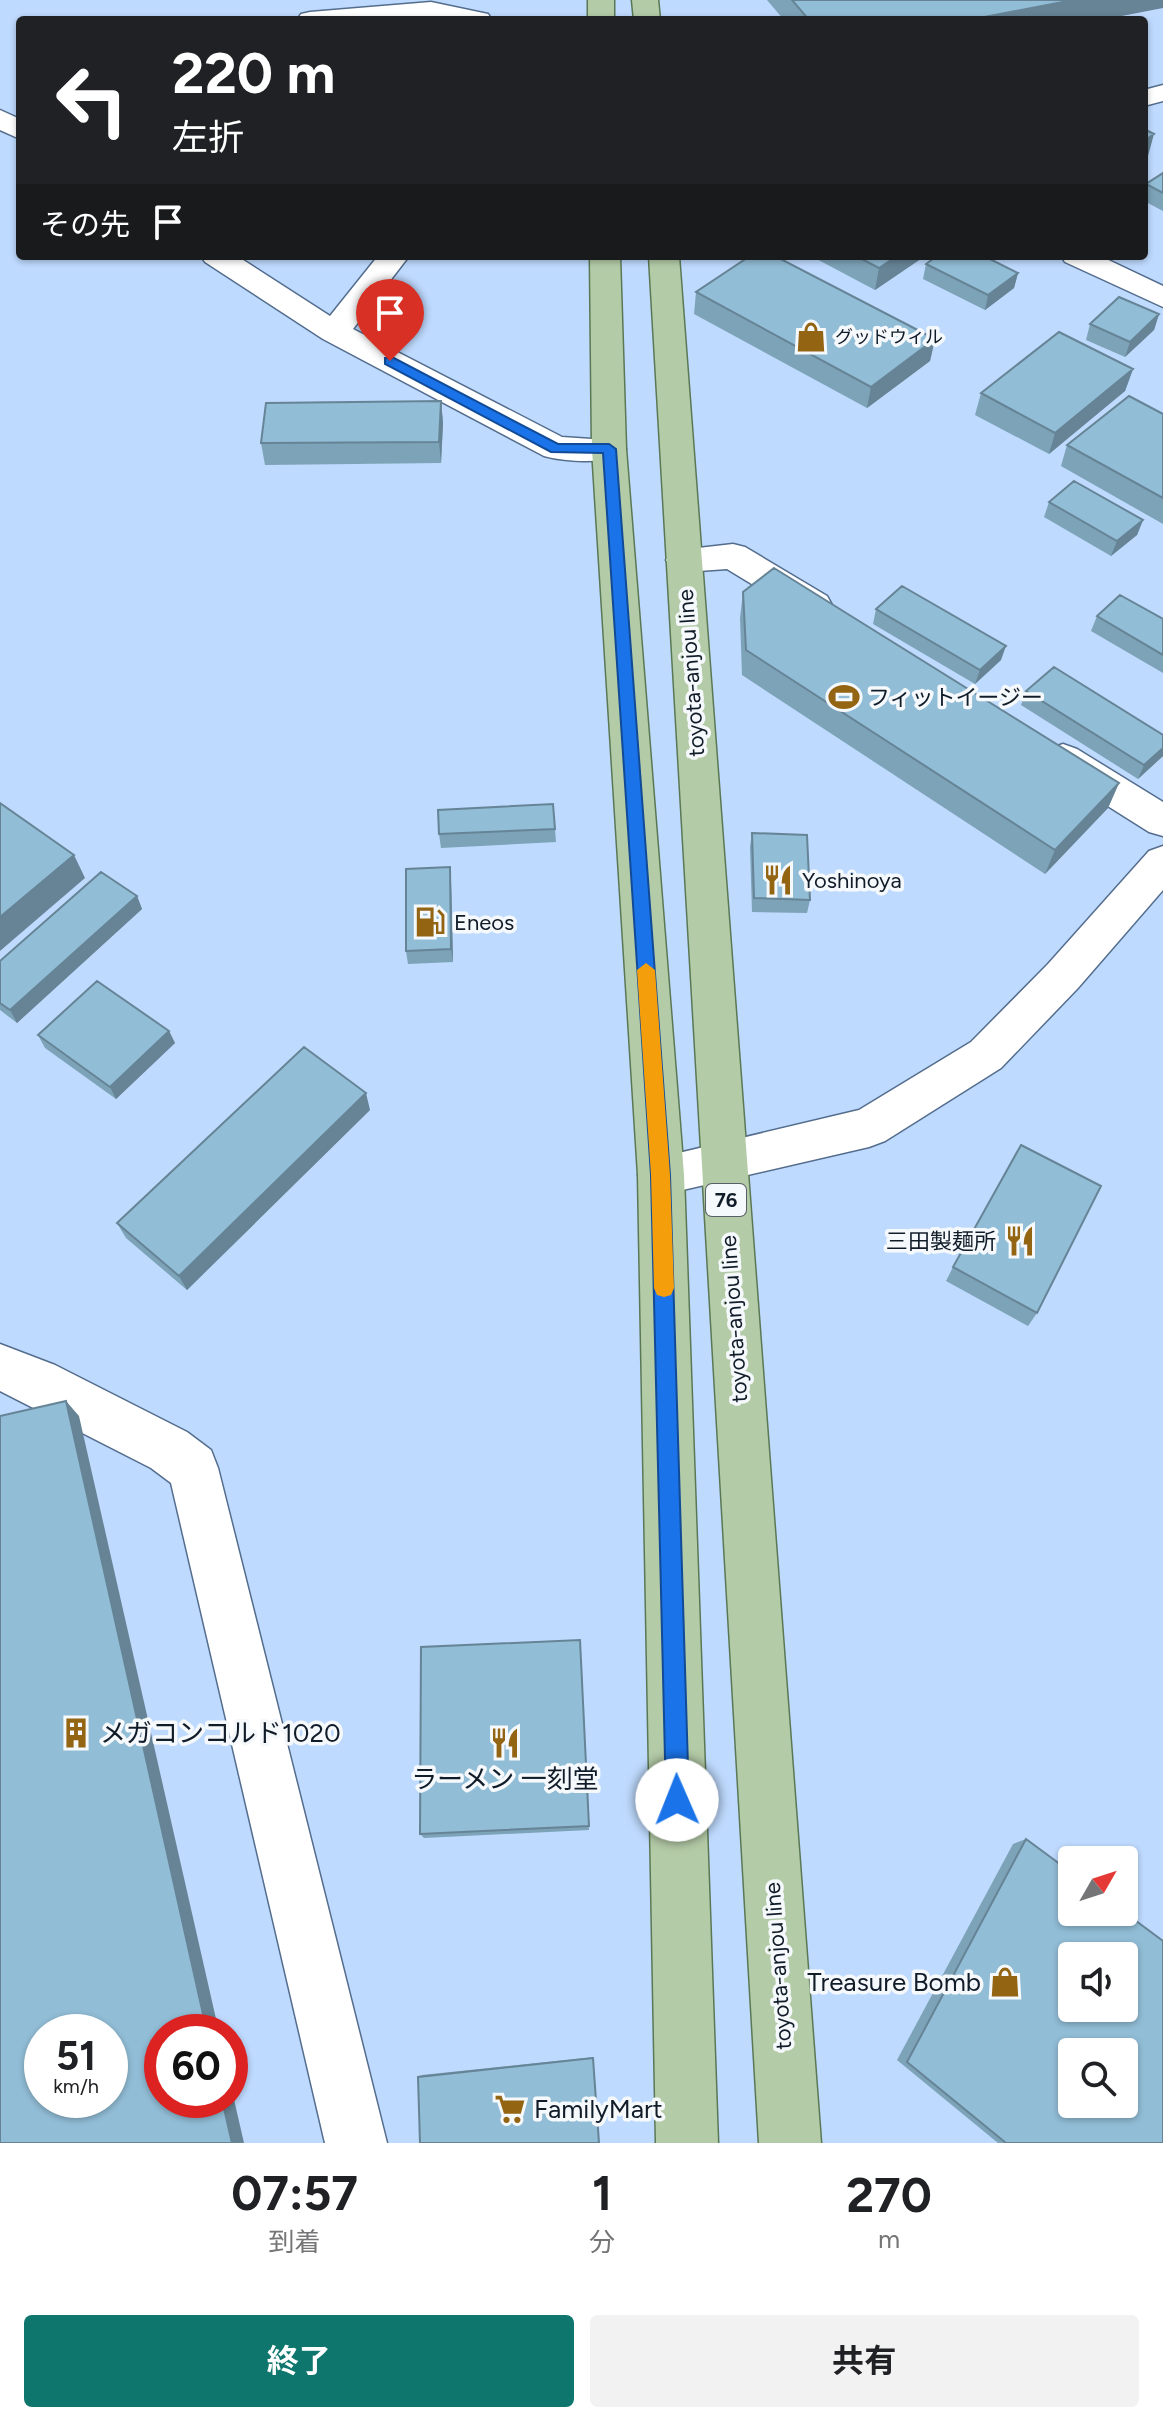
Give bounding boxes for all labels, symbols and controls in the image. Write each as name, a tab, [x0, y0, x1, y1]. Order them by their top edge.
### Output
text: 220 m	[172, 40, 335, 107]
icon: left	[40, 48, 144, 152]
text: 左折	[172, 116, 244, 159]
icon: arrive	[146, 200, 190, 244]
text: その先	[40, 206, 130, 243]
pin	[356, 279, 424, 361]
icon: arrive	[368, 291, 412, 335]
shop icon: グッドウィル	[794, 320, 828, 354]
place label: グッドウィル	[835, 326, 943, 348]
street label: toyota-anjou line	[672, 588, 710, 758]
sports icon: フィットイージー	[827, 680, 861, 714]
place label: フィットイージー	[868, 684, 1043, 711]
restaurant icon: Yoshinoya	[761, 863, 795, 897]
place label: Yoshinoya	[802, 867, 902, 894]
fuel station icon: Eneos	[413, 905, 447, 939]
place label: Eneos	[454, 909, 514, 936]
road number: 76	[706, 1184, 746, 1216]
restaurant icon: 三田製麺所	[1003, 1224, 1037, 1258]
place label: 三田製麺所	[886, 1228, 996, 1255]
street label: toyota-anjou line	[715, 1234, 753, 1404]
building icon: メガコンコルド1020	[59, 1716, 93, 1750]
place label: メガコンコルド1020	[100, 1717, 341, 1749]
restaurant icon: ラーメン 一刻堂	[488, 1726, 522, 1760]
position arrow	[635, 1758, 719, 1842]
place label: ラーメン 一刻堂	[411, 1763, 599, 1795]
north arrow	[1058, 1846, 1138, 1926]
map controls	[1058, 1846, 1138, 2118]
street label: toyota-anjou line	[759, 1881, 797, 2051]
button: sound	[1058, 1942, 1138, 2022]
shop icon: Treasure Bomb	[988, 1965, 1022, 1999]
place label: Treasure Bomb	[807, 1966, 981, 1998]
speed limit sign: 60	[144, 2014, 248, 2118]
text: 51	[56, 2032, 96, 2080]
button: search	[1058, 2038, 1138, 2118]
text: km/h	[53, 2074, 99, 2098]
supermarket icon: FamilyMart	[493, 2092, 527, 2126]
place label: FamilyMart	[534, 2093, 663, 2125]
text: 07:57	[231, 2164, 358, 2222]
text: 1	[592, 2164, 612, 2222]
text: 270	[846, 2166, 932, 2224]
text: m	[878, 2223, 900, 2255]
text: 到着	[269, 2226, 321, 2258]
text: 分	[589, 2226, 615, 2258]
button: 終了	[24, 2315, 574, 2407]
button: 共有	[590, 2315, 1139, 2407]

